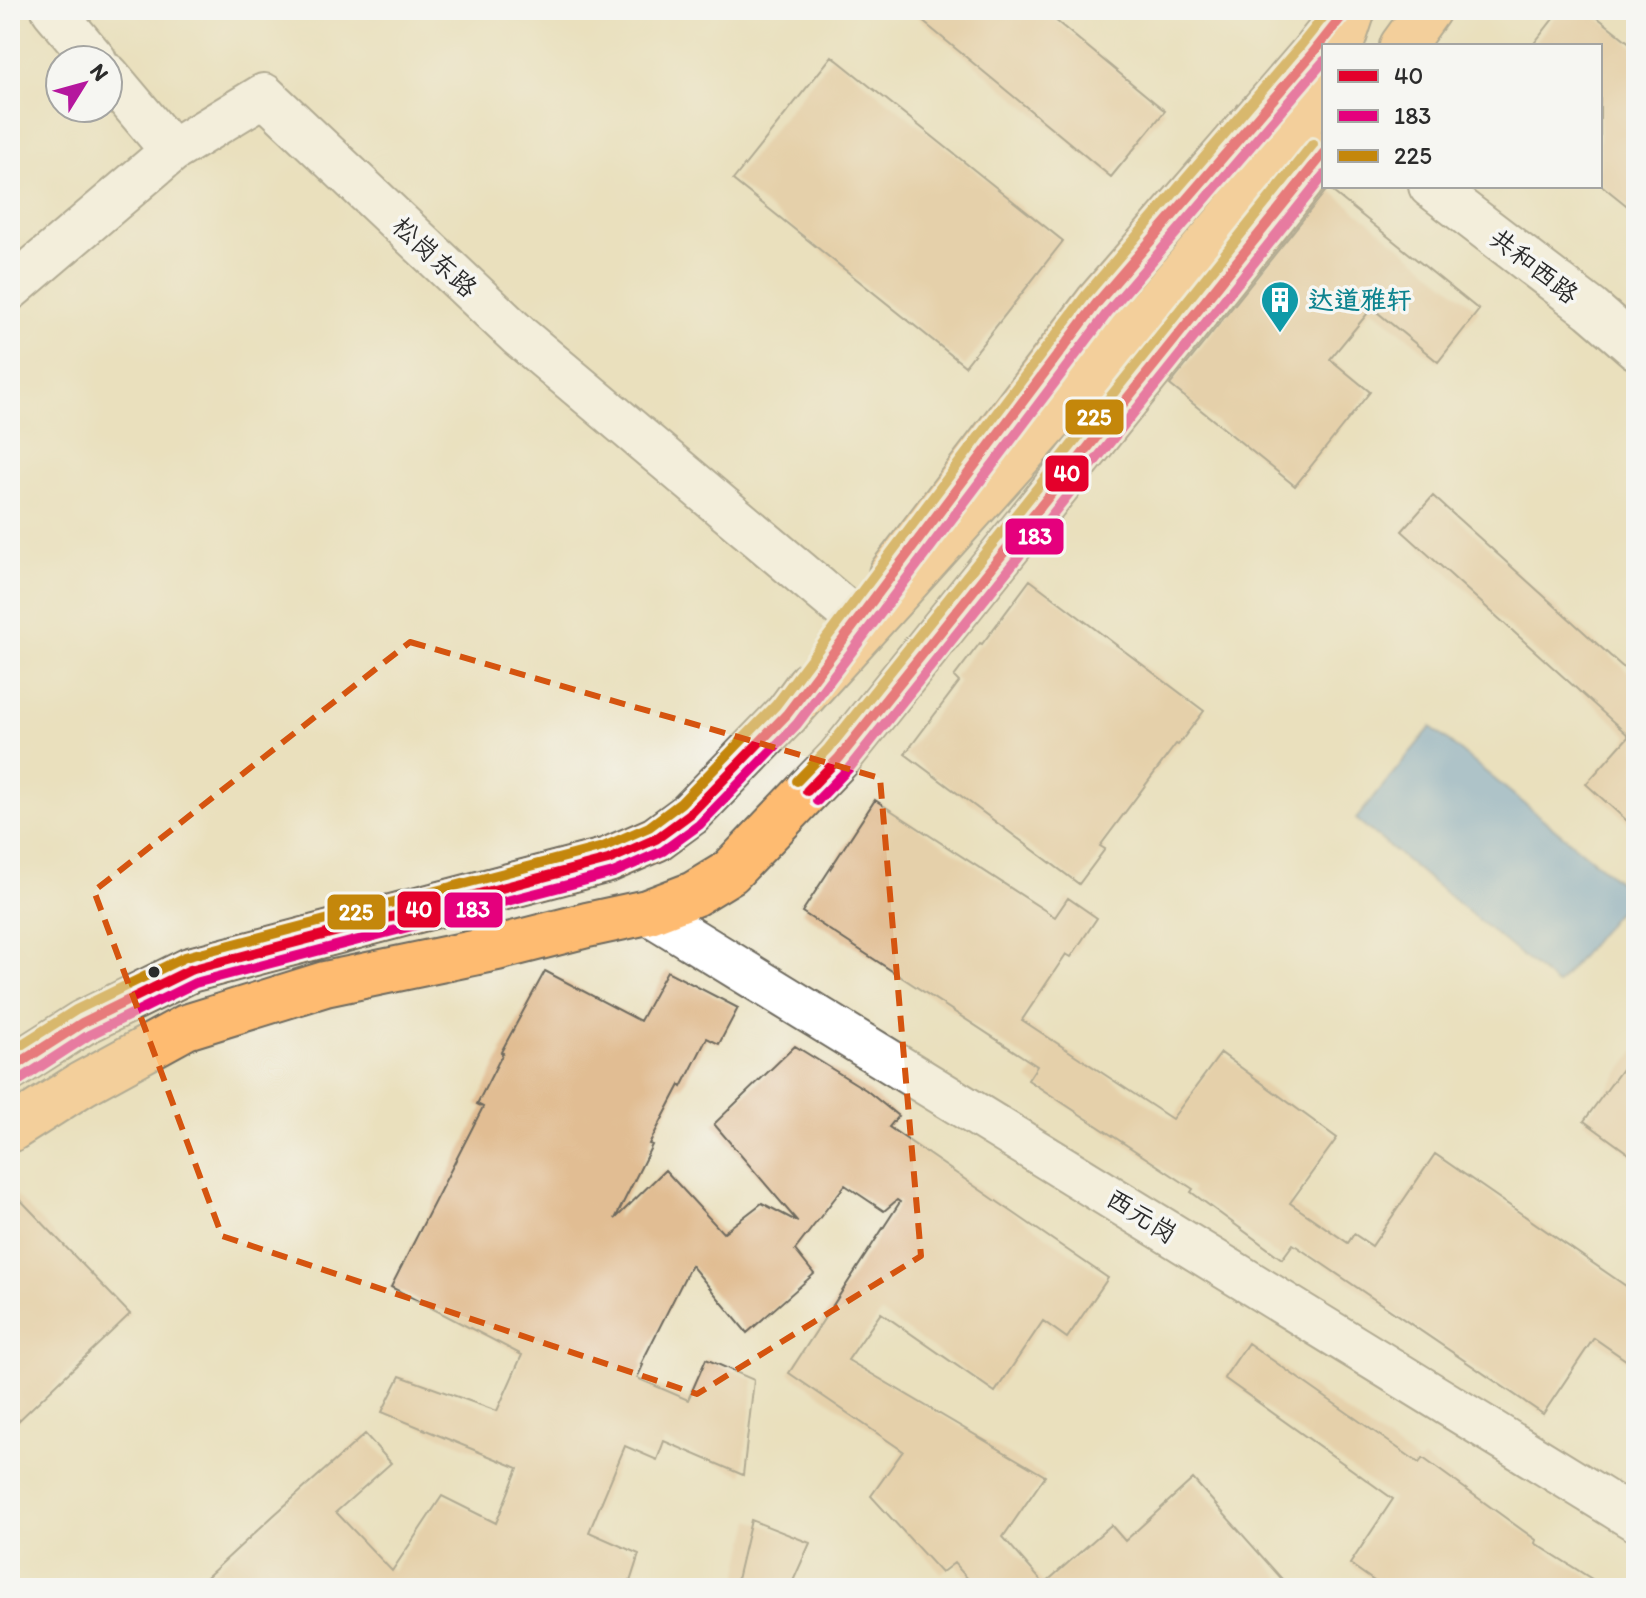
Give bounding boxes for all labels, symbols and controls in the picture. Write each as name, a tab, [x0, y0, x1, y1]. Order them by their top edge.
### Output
north arrow	[44, 44, 124, 124]
legend	[1322, 44, 1602, 188]
text: N	[84, 58, 115, 86]
text: 40	[1394, 61, 1423, 90]
text: 183	[1394, 101, 1431, 130]
text: 225	[1394, 141, 1432, 170]
street label: 松岗东路	[386, 210, 484, 304]
street label: 共和西路	[1483, 221, 1585, 311]
building icon: 达道雅轩	[1259, 279, 1301, 334]
place label: 达道雅轩	[1308, 284, 1412, 316]
line badge: 225	[1064, 398, 1125, 436]
text: 225	[1077, 404, 1112, 431]
line badge: 40	[1044, 454, 1090, 493]
text: 40	[1054, 460, 1080, 487]
line badge: 183	[1004, 517, 1065, 556]
text: 183	[1018, 523, 1052, 550]
line badge: 40	[396, 890, 442, 929]
line badge: 183	[443, 891, 504, 929]
line badge: 225	[326, 893, 387, 931]
text: 40	[406, 896, 432, 923]
text: 183	[456, 896, 490, 923]
text: 225	[339, 899, 374, 926]
unlabelled marker	[146, 964, 162, 980]
street label: 西元岗	[1100, 1182, 1184, 1250]

